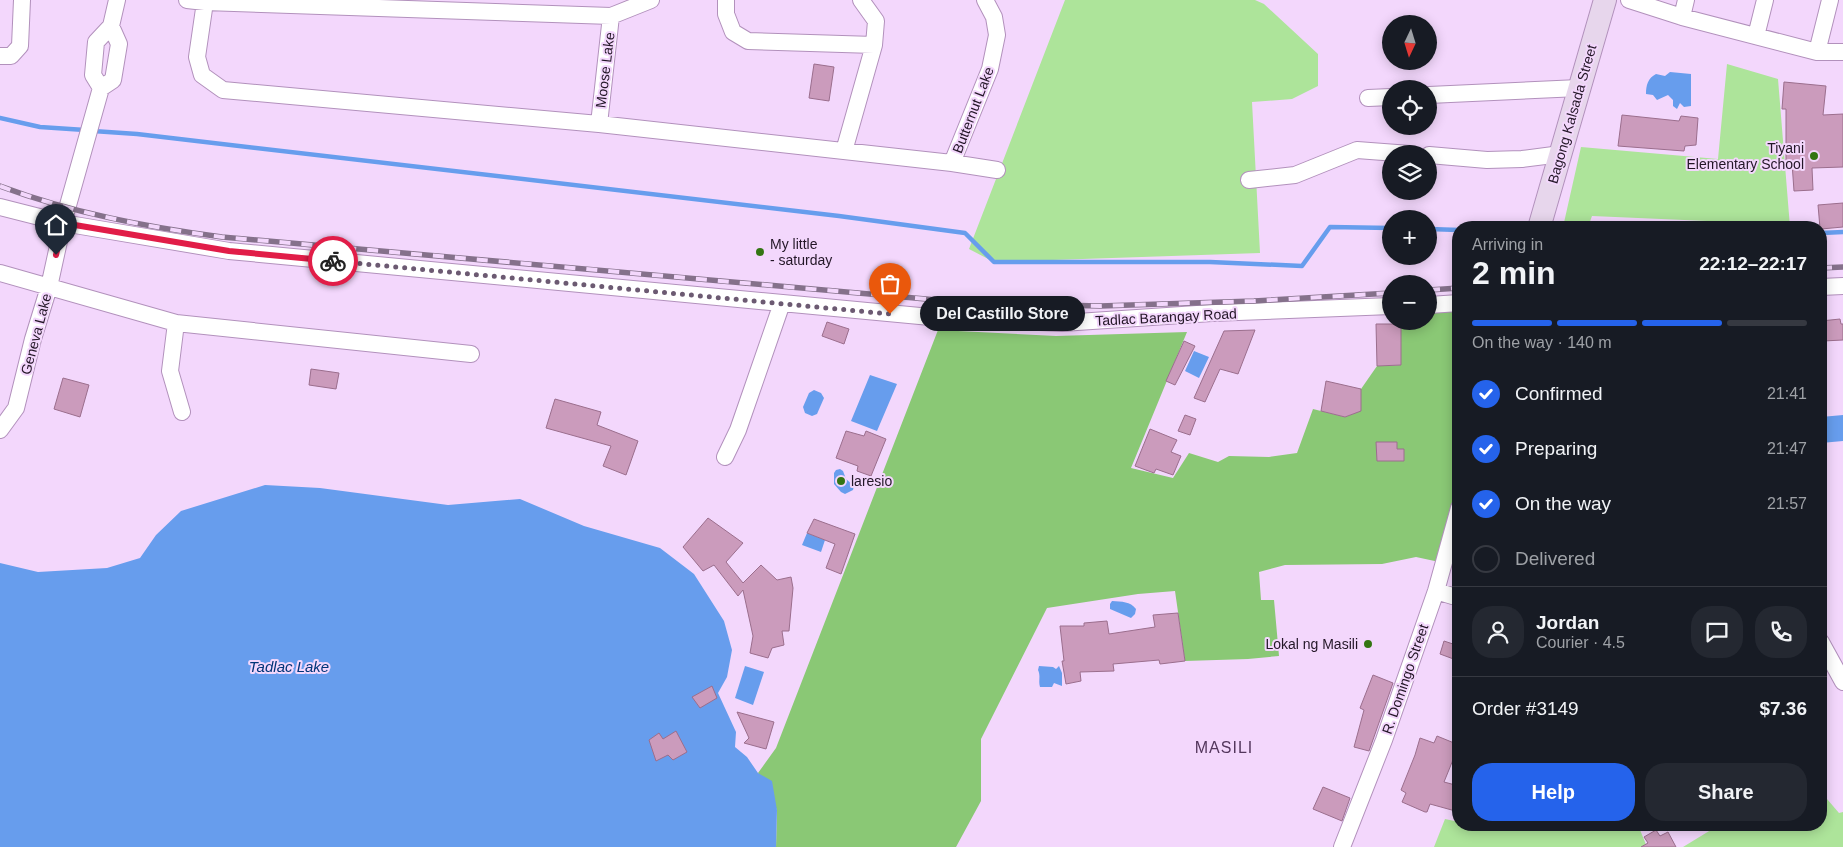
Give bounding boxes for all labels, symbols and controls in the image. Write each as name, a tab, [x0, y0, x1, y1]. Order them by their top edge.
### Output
north arrow	[1382, 15, 1438, 70]
map controls	[1382, 15, 1437, 330]
street label: Moose Lake	[592, 31, 618, 109]
street label: Bagong Kalsada Street	[1544, 42, 1600, 185]
street label: Butternut Lake	[949, 64, 997, 155]
button: locate	[1382, 80, 1437, 135]
place label: Tiyani Elementary School	[1686, 140, 1804, 172]
button: layers	[1382, 145, 1437, 200]
marker: Tiyani Elementary School	[1808, 150, 1820, 162]
pin	[35, 204, 77, 255]
button: +	[1382, 210, 1437, 265]
icon: home	[42, 211, 70, 239]
courier	[308, 236, 358, 286]
place label: My little - saturday	[770, 236, 832, 268]
text: Arriving in	[1472, 236, 1543, 253]
marker: My little - saturday	[754, 246, 766, 258]
icon: bike	[319, 247, 347, 275]
text: 22:12–22:17	[1699, 253, 1807, 274]
text: 2 min	[1472, 255, 1556, 291]
pin	[869, 263, 911, 314]
icon: bag	[876, 270, 904, 298]
button: −	[1382, 275, 1437, 330]
street label: Geneva Lake	[17, 292, 55, 376]
callout: Del Castillo Store	[920, 296, 1085, 332]
text: Del Castillo Store	[936, 305, 1069, 322]
street label: Tadlac Barangay Road	[1095, 305, 1237, 329]
text: On the way · 140 m	[1472, 334, 1612, 351]
icon: check	[1472, 380, 1500, 408]
text: Confirmed	[1515, 383, 1603, 404]
text: 21:41	[1767, 385, 1807, 402]
icon: check	[1472, 435, 1500, 463]
text: Preparing	[1515, 438, 1597, 459]
text: 21:47	[1767, 440, 1807, 457]
place label: laresio	[851, 473, 892, 489]
marker: laresio	[835, 475, 847, 487]
icon: check	[1472, 490, 1500, 518]
text: On the way	[1515, 493, 1611, 514]
text: 21:57	[1767, 495, 1807, 512]
text: Delivered	[1515, 548, 1595, 569]
button: person	[1472, 606, 1524, 658]
button: chat	[1691, 606, 1743, 658]
button: phone	[1755, 606, 1807, 658]
text: Jordan	[1536, 612, 1599, 633]
street label: R. Domingo Street	[1379, 622, 1431, 736]
text: Courier · 4.5	[1536, 634, 1625, 651]
place label: Lokal ng Masili	[1265, 636, 1358, 652]
marker: Lokal ng Masili	[1362, 638, 1374, 650]
water label: Tadlac Lake	[249, 658, 329, 675]
text: Order #3149	[1472, 698, 1579, 719]
text: $7.36	[1759, 698, 1807, 719]
district label: MASILI	[1195, 739, 1253, 756]
button: Help	[1472, 763, 1635, 821]
button: Share	[1645, 763, 1807, 821]

